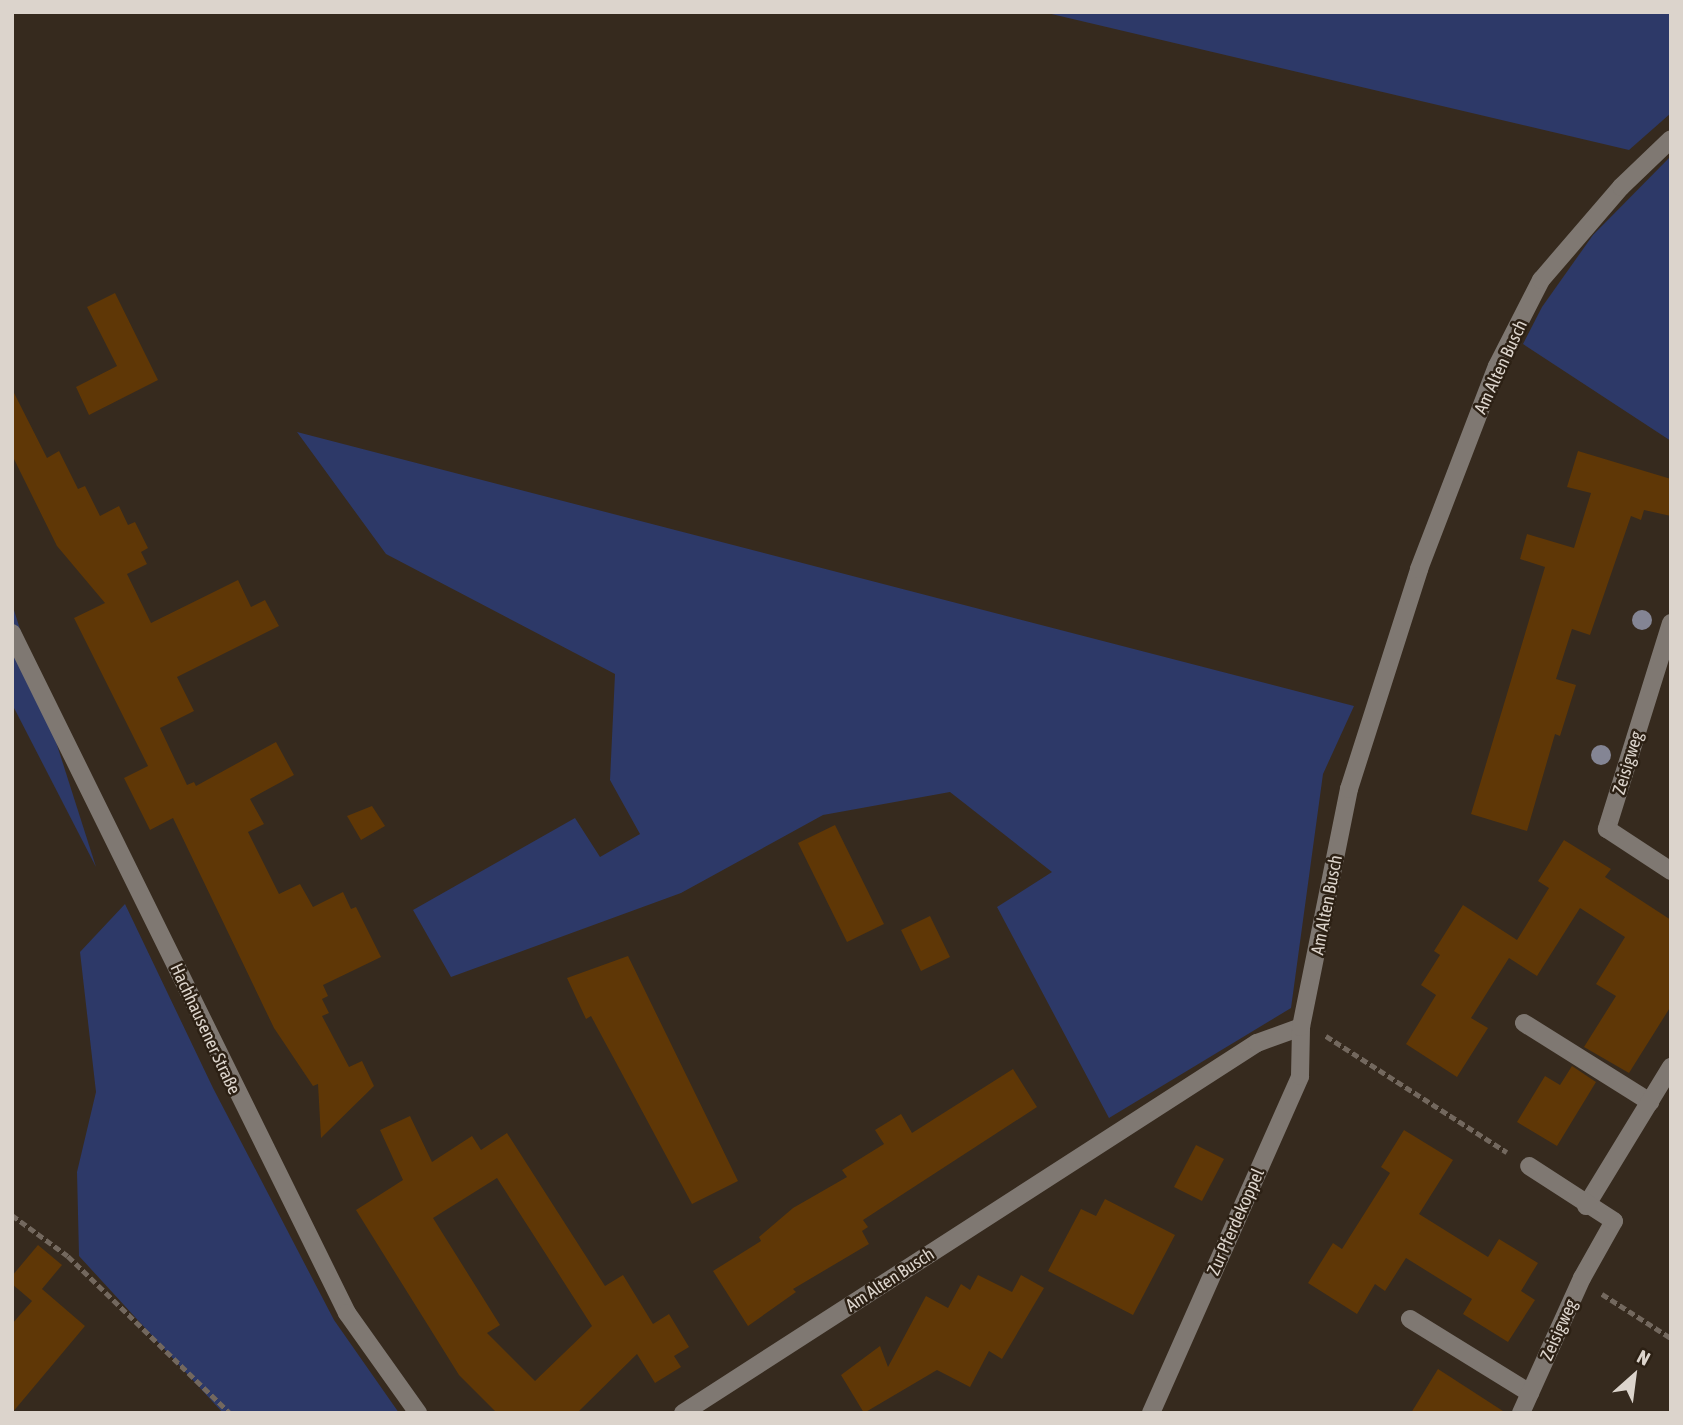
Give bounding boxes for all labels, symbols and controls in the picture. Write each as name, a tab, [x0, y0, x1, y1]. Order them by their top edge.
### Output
street label: Am Alten Busch	[1470, 317, 1532, 417]
street label: Zeisigweg	[1608, 729, 1648, 797]
street label: Am Alten Busch	[1307, 853, 1347, 957]
street label: Hachhausener Straße	[165, 960, 245, 1098]
street label: Zur Pferdekoppel	[1203, 1165, 1269, 1279]
street label: Am Alten Busch	[842, 1243, 938, 1317]
street label: Zeisigweg	[1536, 1296, 1582, 1364]
north arrow	[1599, 1341, 1669, 1411]
text: N	[1634, 1345, 1654, 1370]

